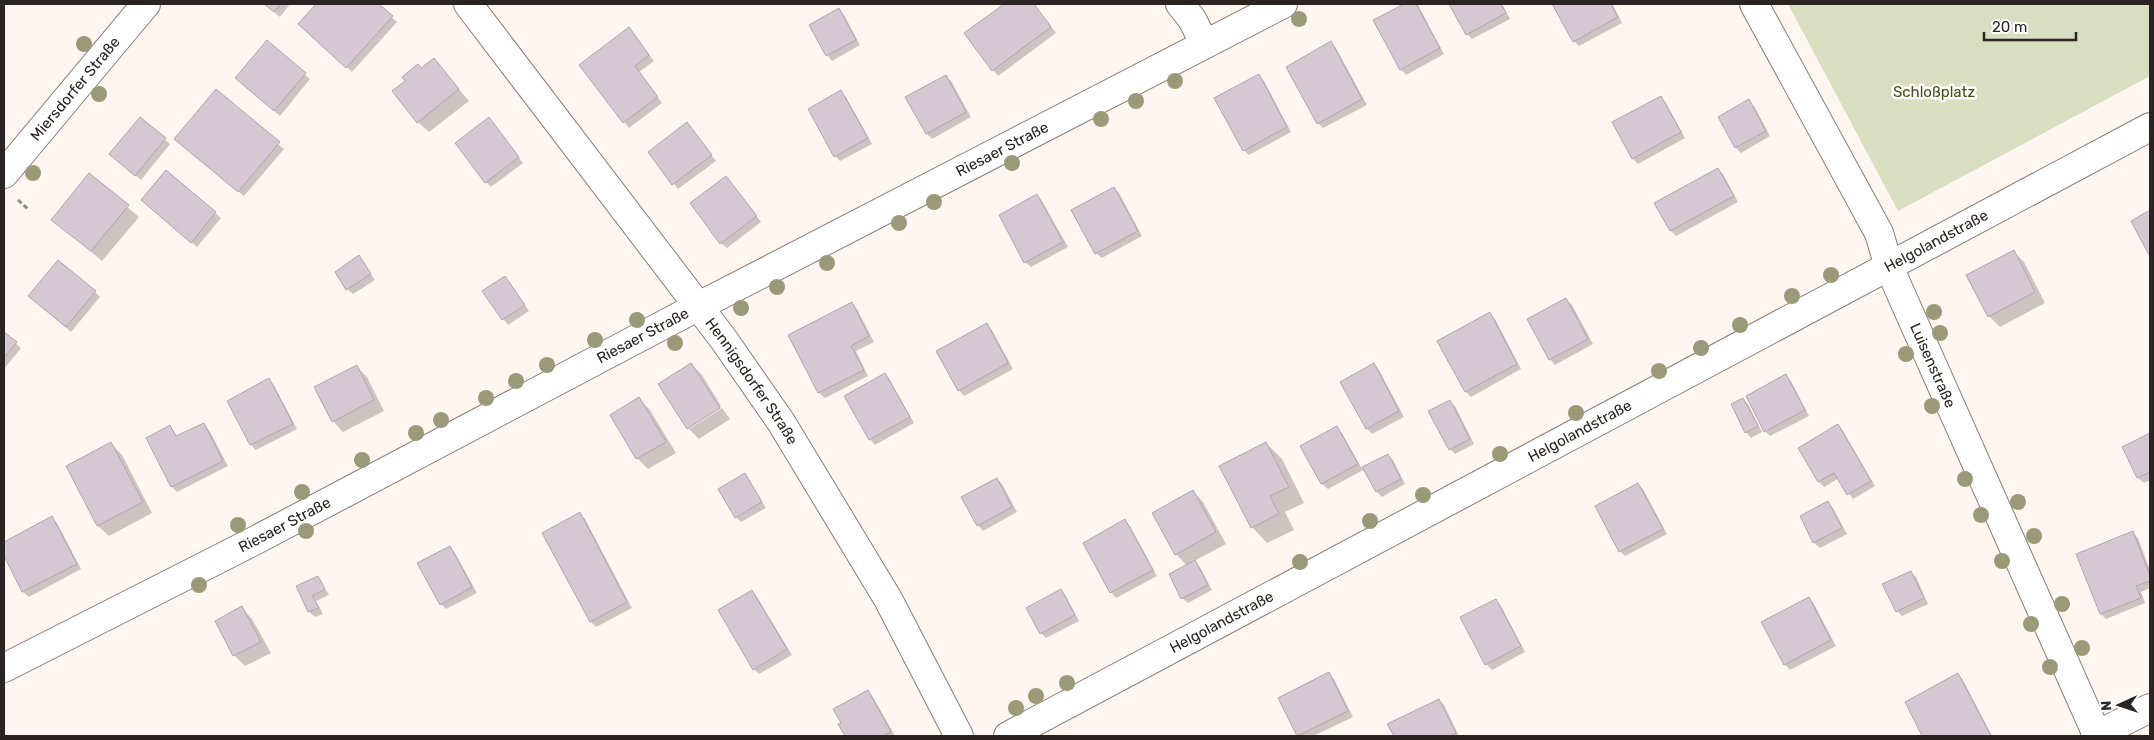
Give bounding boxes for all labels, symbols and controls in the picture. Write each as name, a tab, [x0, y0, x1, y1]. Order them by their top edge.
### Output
scale bar	[1984, 10, 2076, 42]
text: 20 m	[1992, 18, 2027, 36]
street label: Miersdorfer Straße	[27, 33, 124, 144]
park label: Schloßplatz	[1893, 83, 1975, 101]
street label: Riesaer Straße	[953, 118, 1051, 181]
street label: Helgolandstraße	[1881, 206, 1991, 276]
street label: Riesaer Straße	[594, 304, 692, 367]
street label: Hennigsdorfer Straße	[701, 314, 802, 448]
street label: Luisenstraße	[1906, 320, 1959, 410]
street label: Helgolandstraße	[1525, 396, 1635, 466]
street label: Riesaer Straße	[235, 493, 334, 556]
street label: Helgolandstraße	[1167, 587, 1276, 657]
north arrow	[2094, 680, 2144, 730]
text: N	[2098, 700, 2115, 711]

